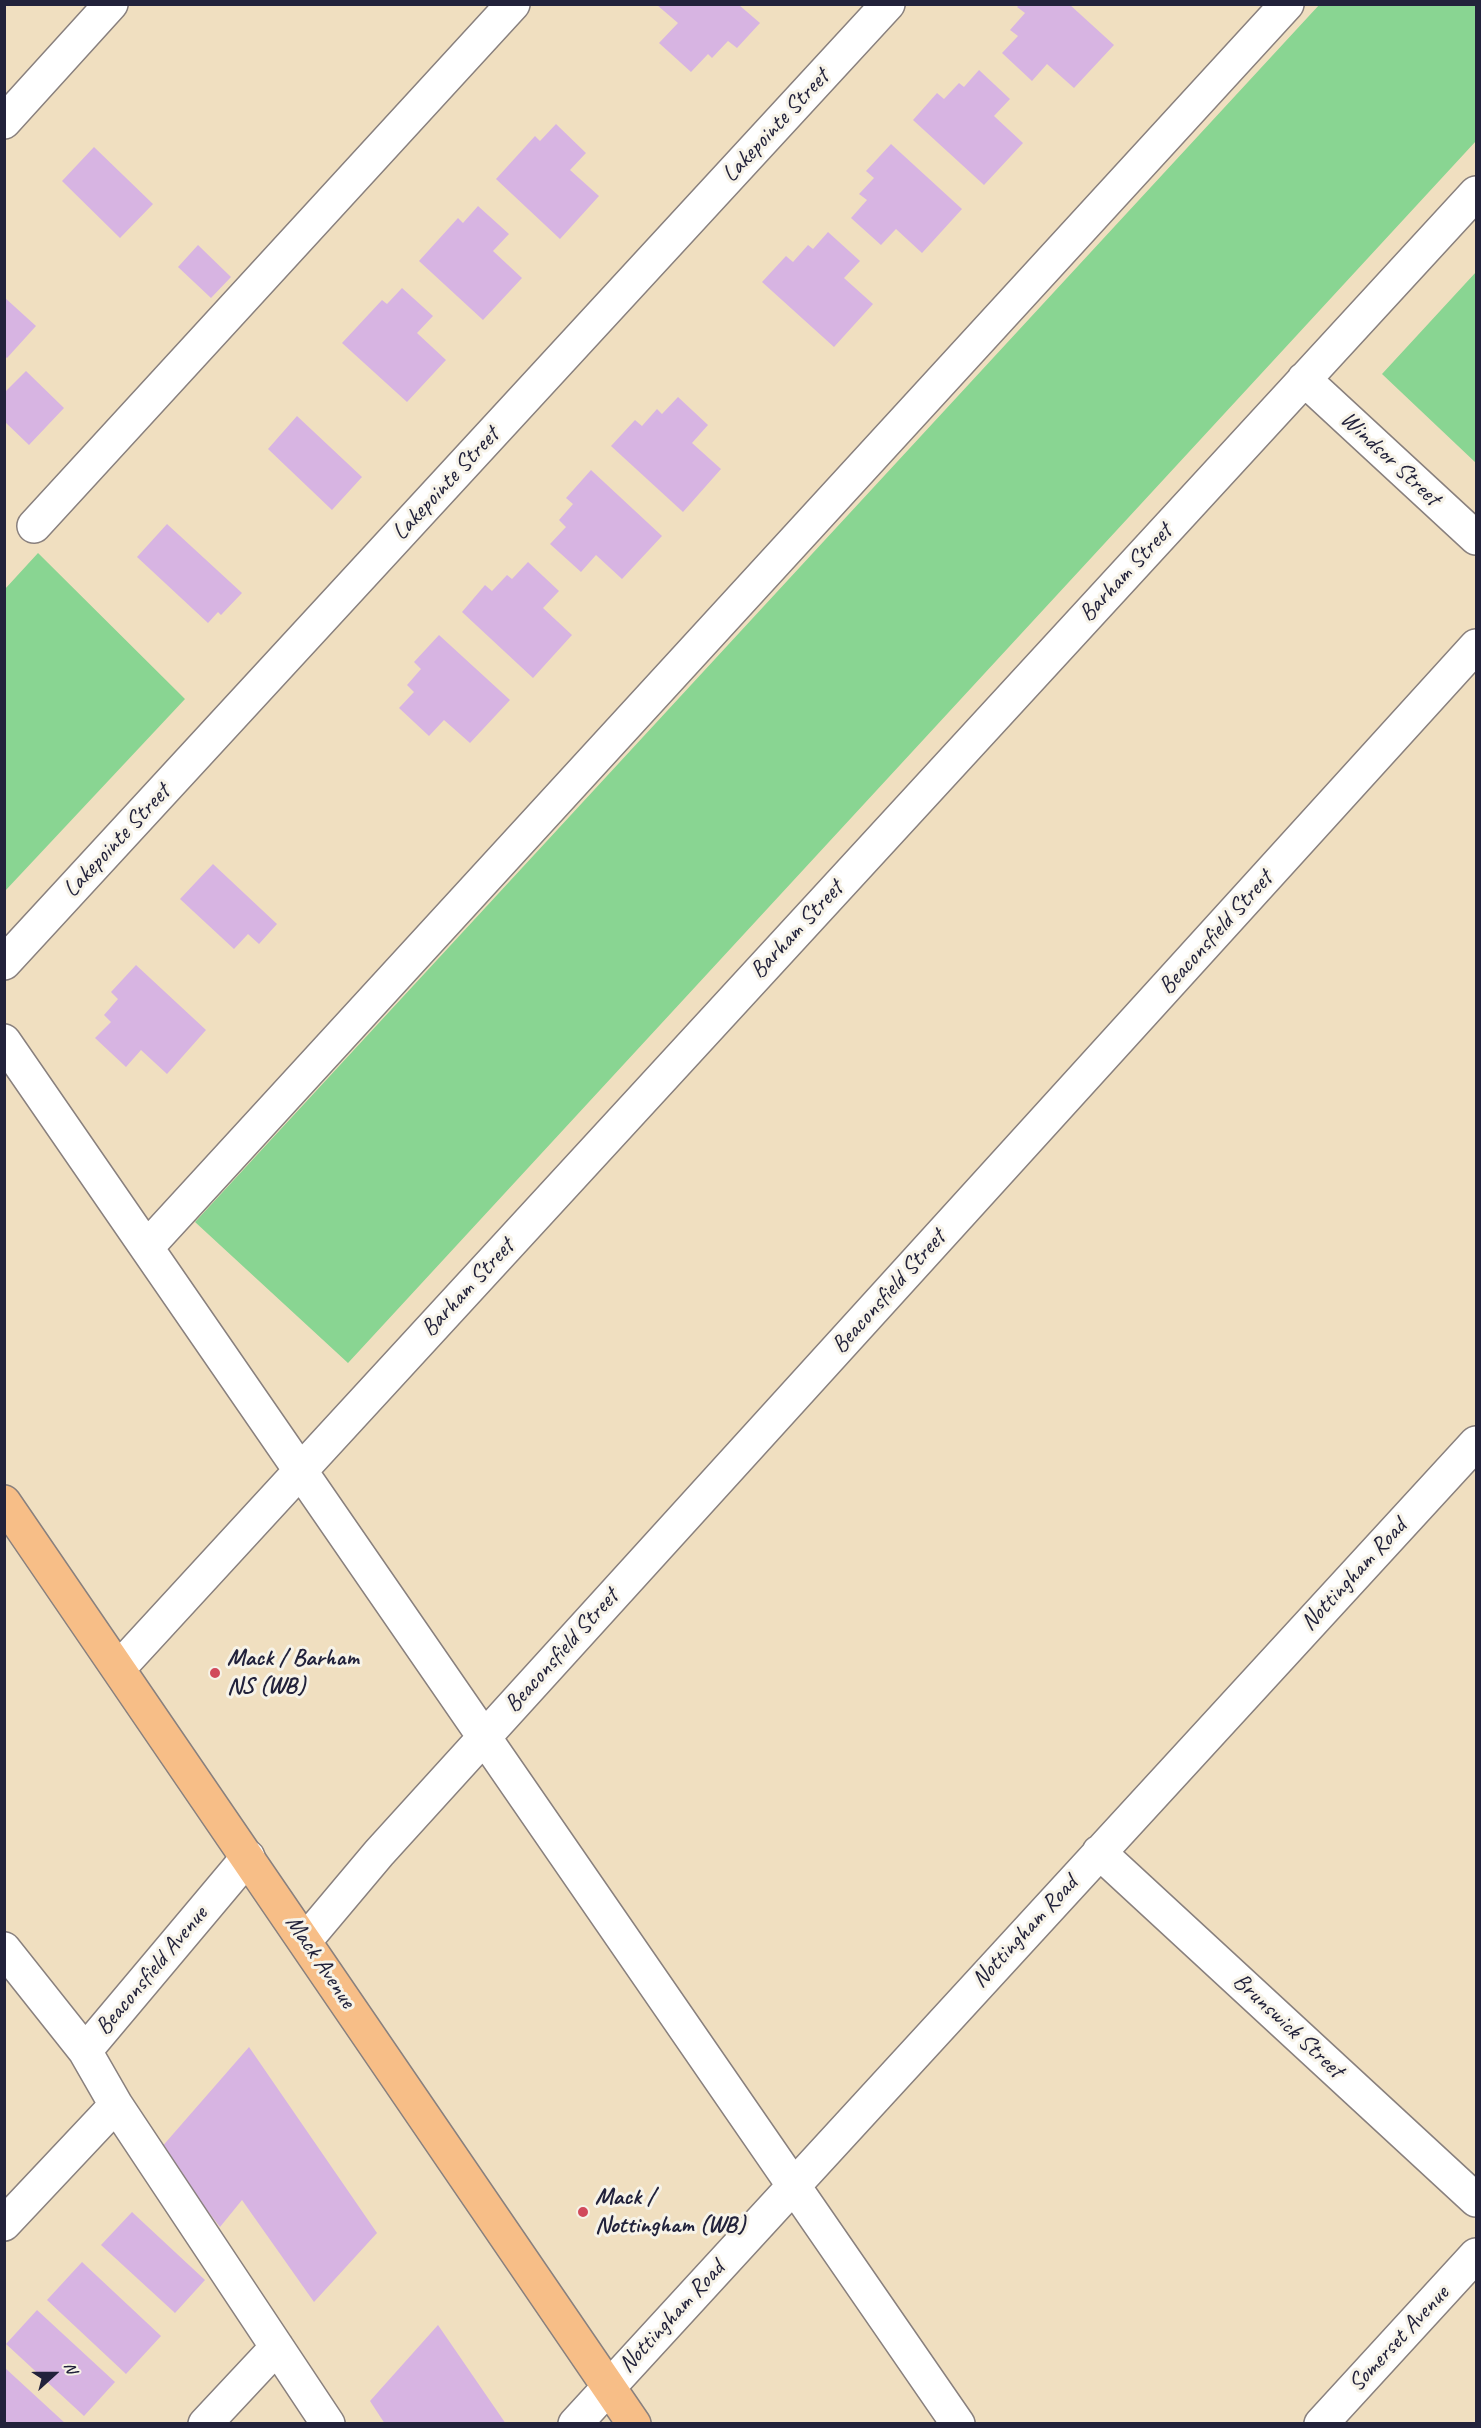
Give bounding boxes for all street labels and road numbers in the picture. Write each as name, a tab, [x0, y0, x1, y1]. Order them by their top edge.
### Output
street label: Lakepointe Street	[716, 64, 836, 188]
street label: Windsor Street	[1334, 405, 1446, 513]
street label: Lakepointe Street	[386, 422, 506, 546]
street label: Barham Street	[1073, 518, 1179, 628]
street label: Lakepointe Street	[57, 779, 177, 903]
street label: Beaconsfield Street	[1153, 865, 1279, 1001]
street label: Barham Street	[744, 875, 850, 985]
street label: Beaconsfield Street	[826, 1224, 952, 1360]
street label: Barham Street	[415, 1233, 521, 1343]
street label: Nottingham Road	[1295, 1513, 1413, 1637]
street label: Beaconsfield Street	[499, 1583, 625, 1719]
street label: Nottingham Road	[966, 1870, 1084, 1994]
street label: Beaconsfield Avenue	[90, 1901, 214, 2041]
street label: Mack Avenue	[278, 1910, 362, 2014]
street label: Brunswick Street	[1227, 1967, 1349, 2085]
street label: Nottingham Road	[613, 2255, 731, 2379]
street label: Somerset Avenue	[1343, 2280, 1455, 2398]

